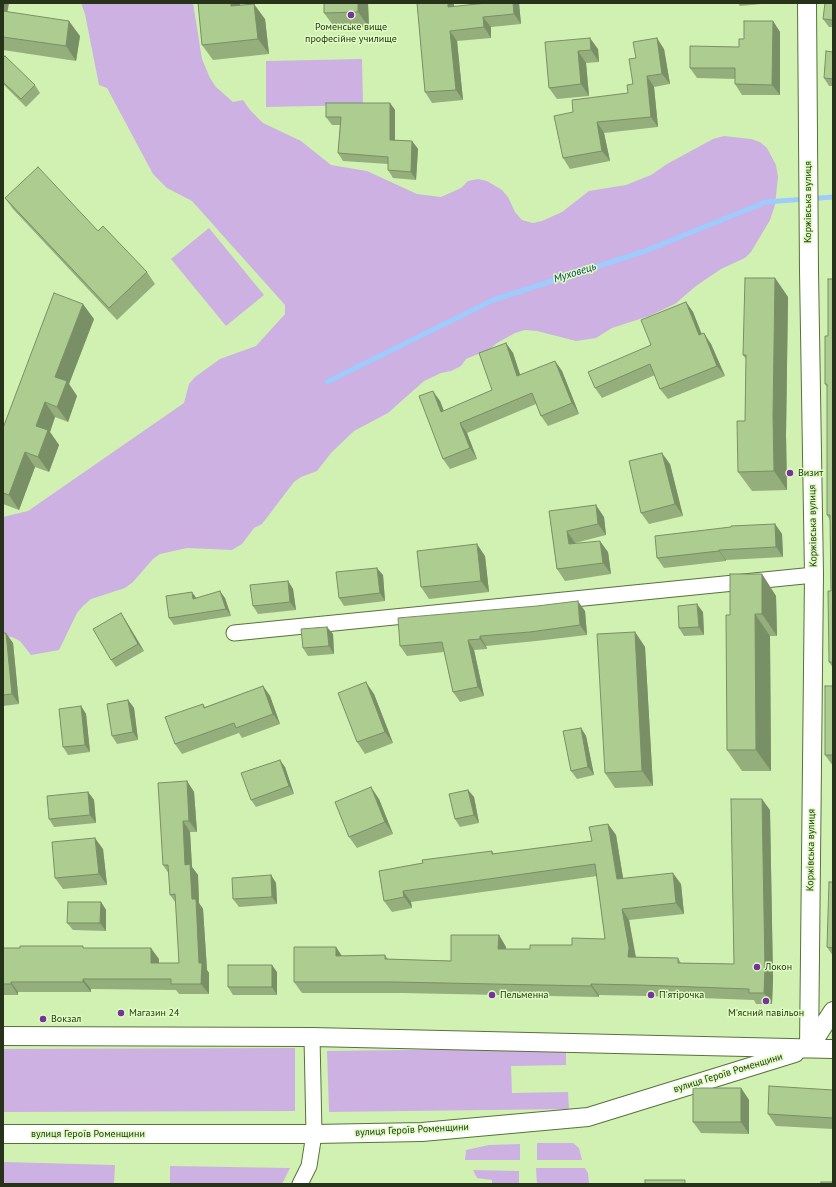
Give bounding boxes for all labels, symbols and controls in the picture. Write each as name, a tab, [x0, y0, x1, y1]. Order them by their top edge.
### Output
marker: Роменське вище професійне училище	[346, 10, 356, 20]
place label: Роменське вище професійне училище	[305, 21, 397, 44]
street label: Коржівська вулиця	[802, 161, 814, 243]
water label: Муховець	[552, 260, 598, 286]
place label: Визит	[798, 467, 823, 479]
marker: Визит	[785, 468, 795, 478]
street label: Коржівська вулиця	[806, 485, 820, 567]
street label: Коржівська вулиця	[804, 809, 818, 891]
place label: Локон	[765, 961, 792, 973]
marker: Локон	[752, 962, 762, 972]
place label: Пельменна	[500, 989, 548, 1001]
place label: П'ятірочка	[659, 989, 704, 1001]
marker: Пельменна	[487, 990, 497, 1000]
marker: П'ятірочка	[646, 990, 656, 1000]
marker: М'ясний павільон	[761, 996, 771, 1006]
place label: Магазин 24	[129, 1007, 179, 1019]
place label: М'ясний павільон	[728, 1007, 804, 1019]
marker: Магазин 24	[116, 1008, 126, 1018]
place label: Вокзал	[51, 1013, 81, 1025]
marker: Вокзал	[38, 1014, 48, 1024]
street label: вулиця Героїв Роменщини	[672, 1051, 784, 1095]
street label: вулиця Героїв Роменщини	[355, 1121, 469, 1139]
street label: вулиця Героїв Роменщини	[31, 1128, 145, 1140]

